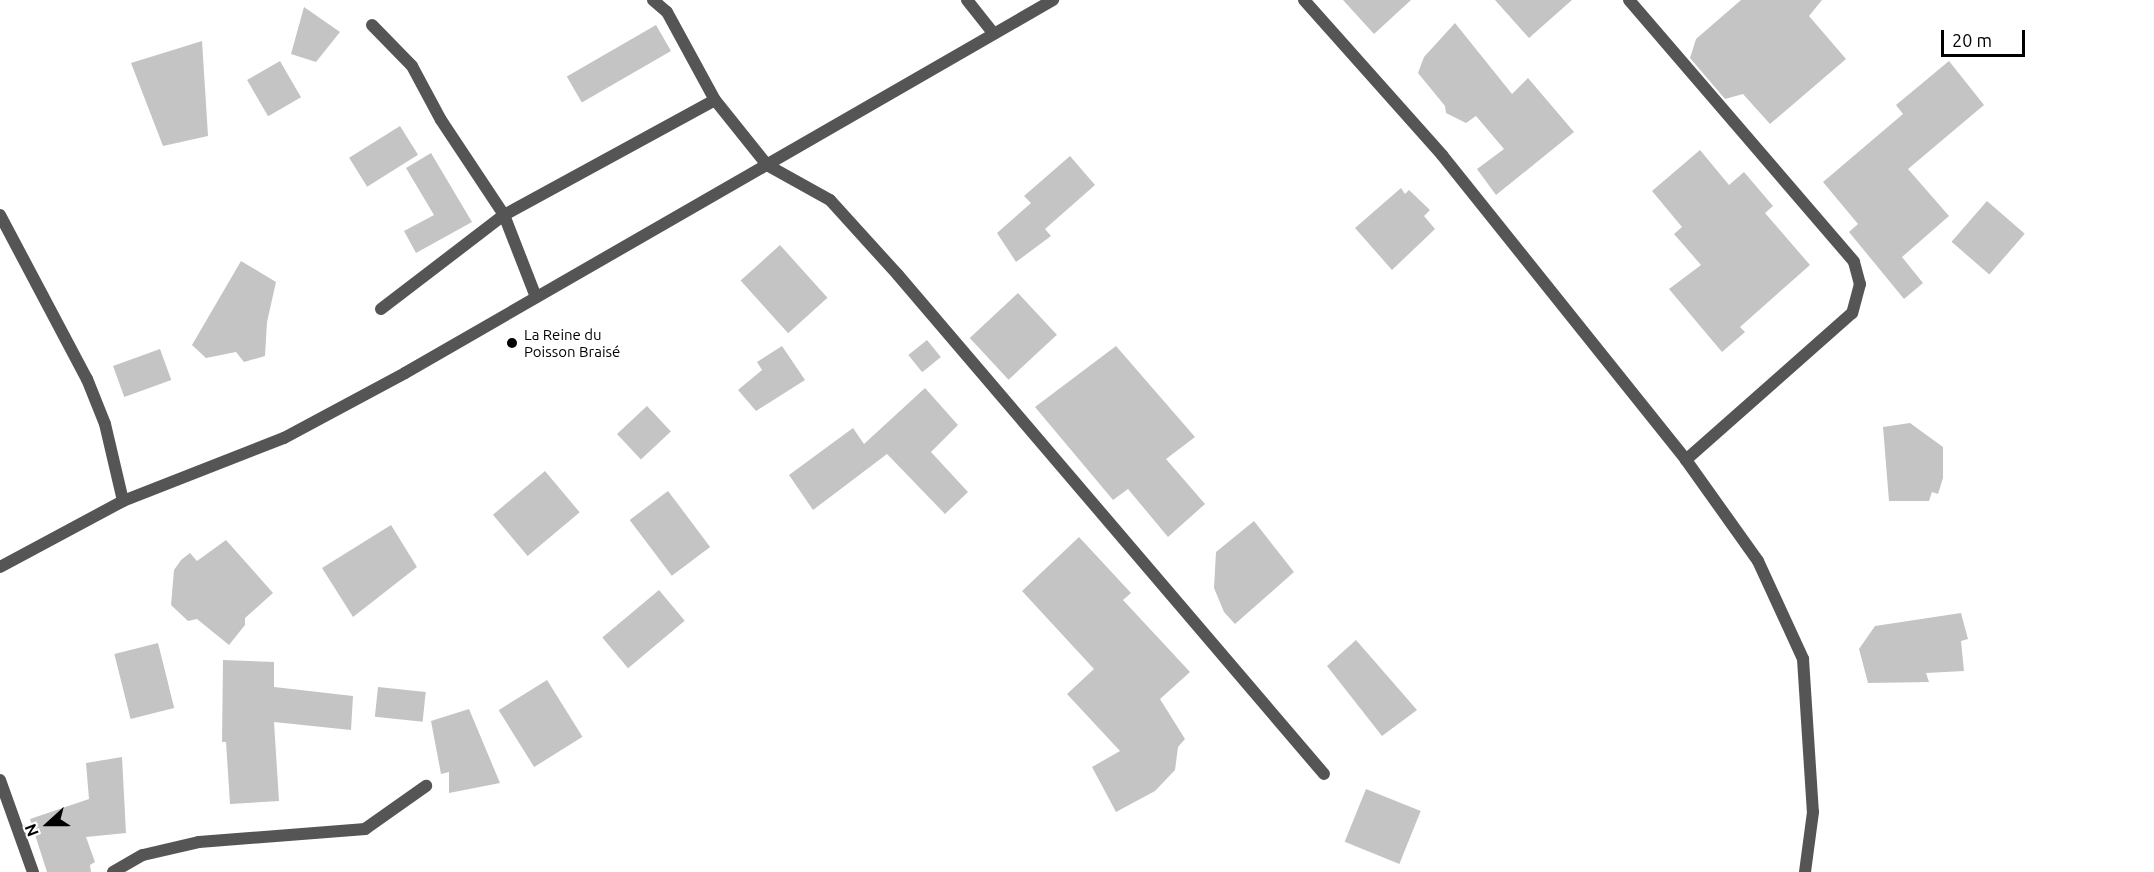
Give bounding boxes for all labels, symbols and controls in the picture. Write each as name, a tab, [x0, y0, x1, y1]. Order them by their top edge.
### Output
scale bar	[1944, 18, 2028, 56]
text: 20 m	[1952, 30, 1992, 50]
place label: La Reine du Poisson Braisé	[524, 325, 620, 360]
marker: La Reine du Poisson Braisé	[505, 336, 519, 350]
north arrow	[18, 794, 78, 854]
text: N	[21, 822, 42, 839]

